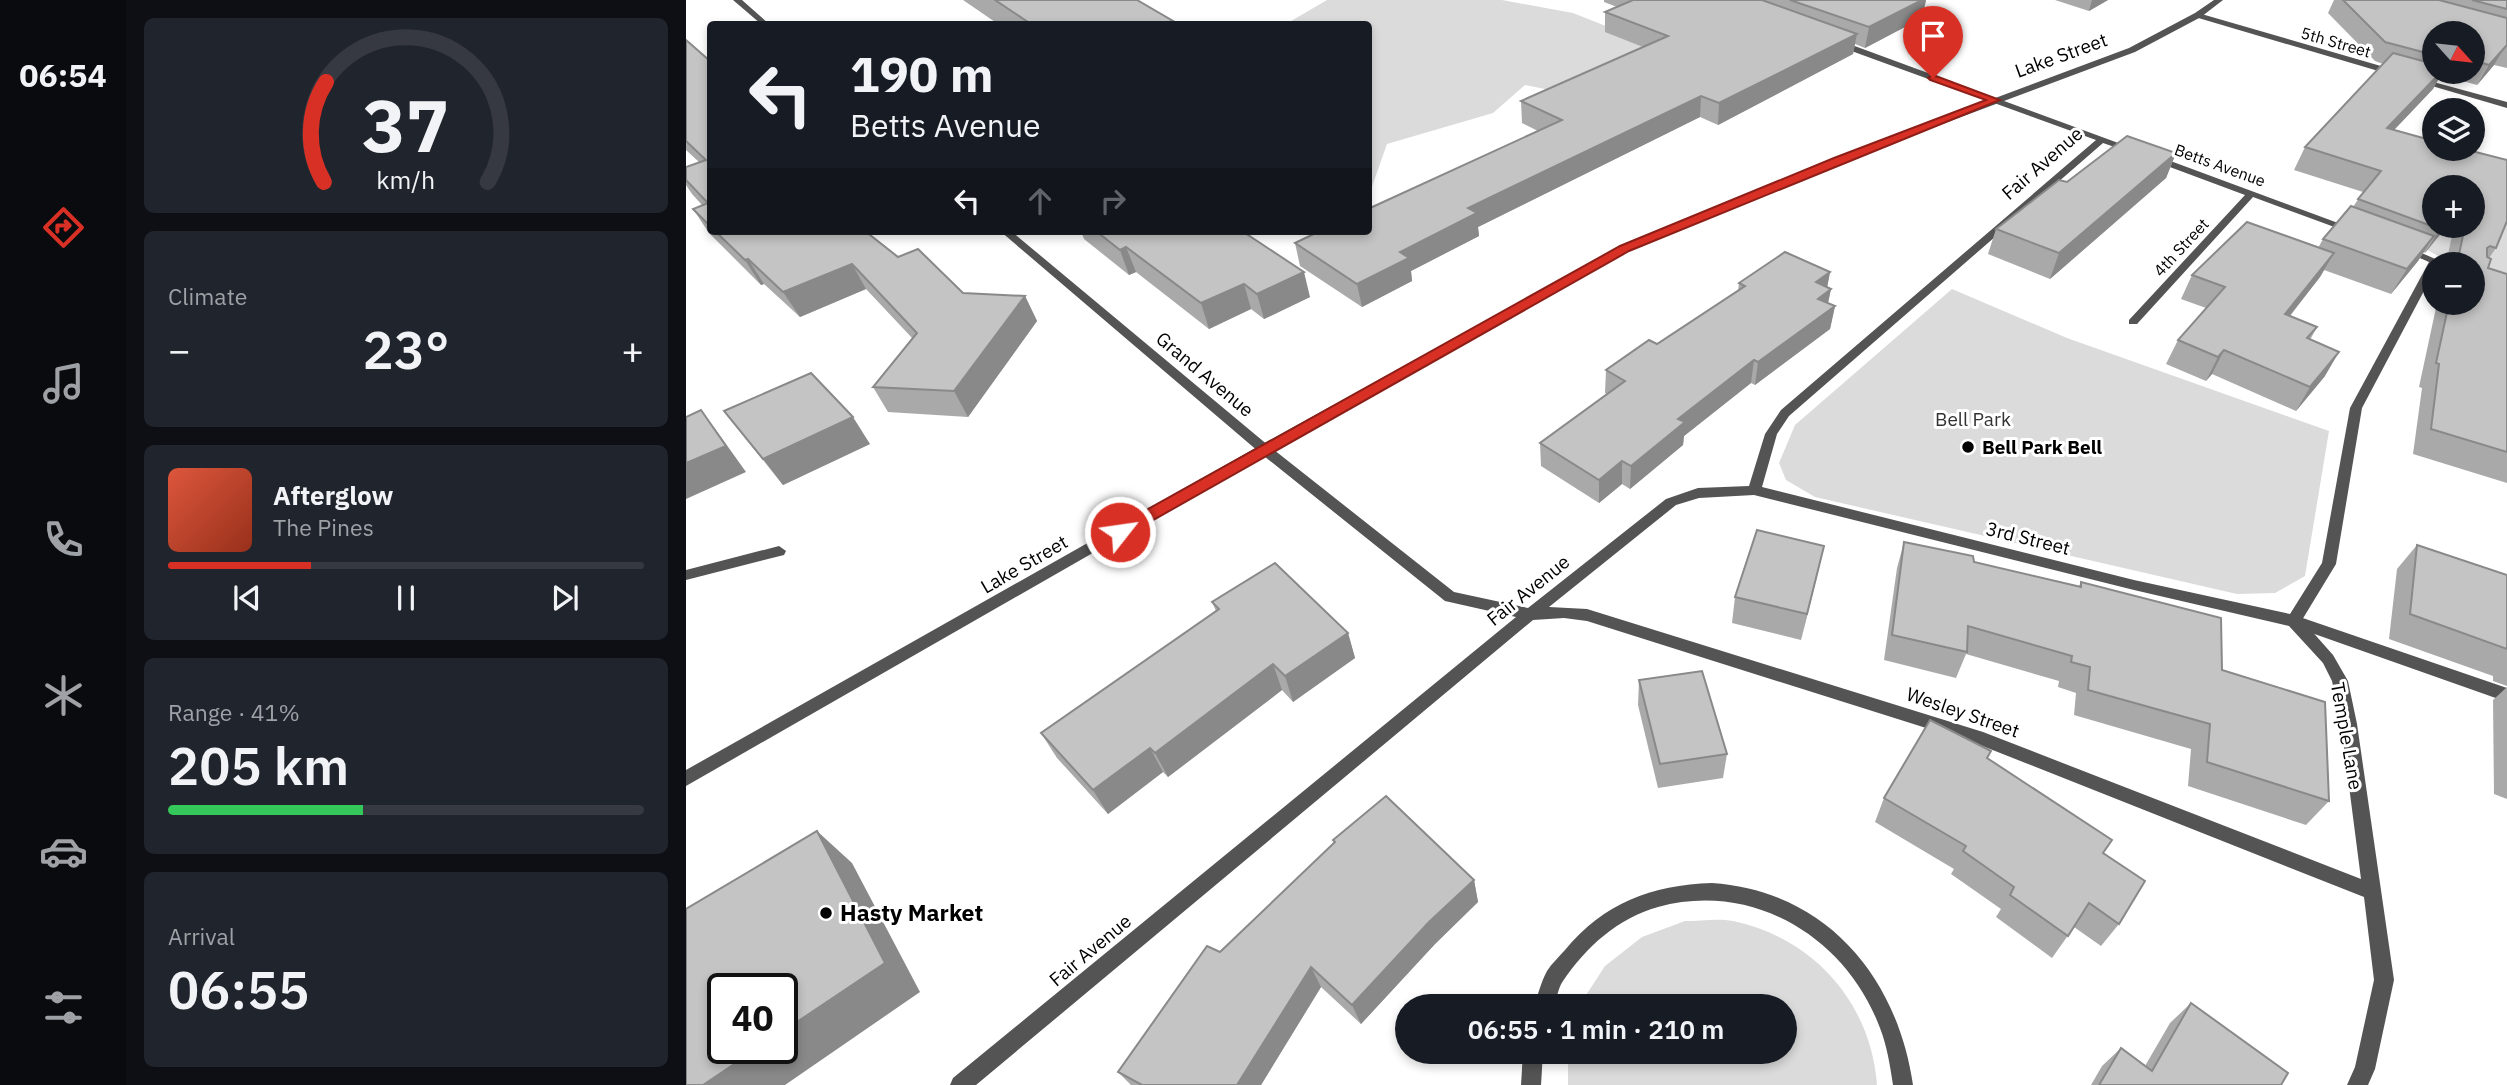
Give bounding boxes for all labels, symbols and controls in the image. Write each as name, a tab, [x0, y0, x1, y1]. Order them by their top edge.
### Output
pin	[1903, 6, 1963, 78]
icon: arrive	[1914, 17, 1952, 55]
north arrow	[2422, 21, 2485, 84]
map controls	[2422, 21, 2485, 315]
street label: 5th Street	[2299, 22, 2373, 62]
street label: Lake Street	[2012, 27, 2110, 83]
text: 190 m	[850, 42, 994, 105]
icon: left	[735, 49, 826, 140]
text: 06:54	[19, 54, 107, 96]
text: 37	[362, 77, 450, 172]
button: layers	[2422, 98, 2485, 161]
text: Betts Avenue	[850, 104, 1041, 146]
street label: Fair Avenue	[1997, 121, 2087, 205]
street label: Betts Avenue	[2172, 139, 2268, 191]
text: km/h	[377, 163, 435, 196]
button: +	[2422, 175, 2485, 238]
icon: left	[948, 182, 986, 220]
icon: ahead	[1021, 182, 1059, 220]
icon: right	[1094, 182, 1132, 220]
icon: directions	[39, 203, 88, 252]
street label: 4th Street	[2149, 214, 2213, 280]
button: −	[2422, 252, 2485, 315]
text: Climate	[168, 281, 247, 311]
text: 23°	[363, 316, 449, 383]
text: −	[168, 325, 191, 374]
text: +	[621, 325, 644, 374]
street label: Grand Avenue	[1151, 326, 1259, 422]
icon: music	[39, 359, 88, 408]
park label: Bell Park	[1935, 407, 2011, 431]
place label: Bell Park Bell	[1982, 435, 2102, 459]
marker: Bell Park Bell	[1960, 439, 1976, 455]
text: Afterglow	[273, 478, 393, 512]
position arrow	[1083, 495, 1157, 569]
text: The Pines	[273, 512, 374, 542]
icon: phone	[39, 515, 88, 564]
street label: 3rd Street	[1983, 516, 2073, 560]
street label: Lake Street	[976, 530, 1072, 598]
street label: Fair Avenue	[1482, 549, 1574, 631]
icon: previous	[228, 579, 266, 617]
icon: pause	[387, 579, 425, 617]
icon: next	[546, 579, 584, 617]
icon: climate	[39, 671, 88, 720]
street label: Temple Lane	[2326, 680, 2368, 792]
street label: Wesley Street	[1903, 681, 2023, 743]
text: Range · 41%	[168, 697, 300, 727]
text: 205 km	[168, 732, 349, 799]
icon: car	[39, 827, 88, 876]
place label: Hasty Market	[840, 897, 983, 927]
marker: Hasty Market	[818, 905, 834, 921]
street label: Fair Avenue	[1044, 909, 1136, 991]
text: Arrival	[168, 921, 235, 951]
text: 06:55	[168, 956, 309, 1023]
speed limit sign: 40	[707, 973, 798, 1064]
icon: filters	[39, 983, 88, 1032]
text: 06:55 · 1 min · 210 m	[1468, 1012, 1724, 1046]

